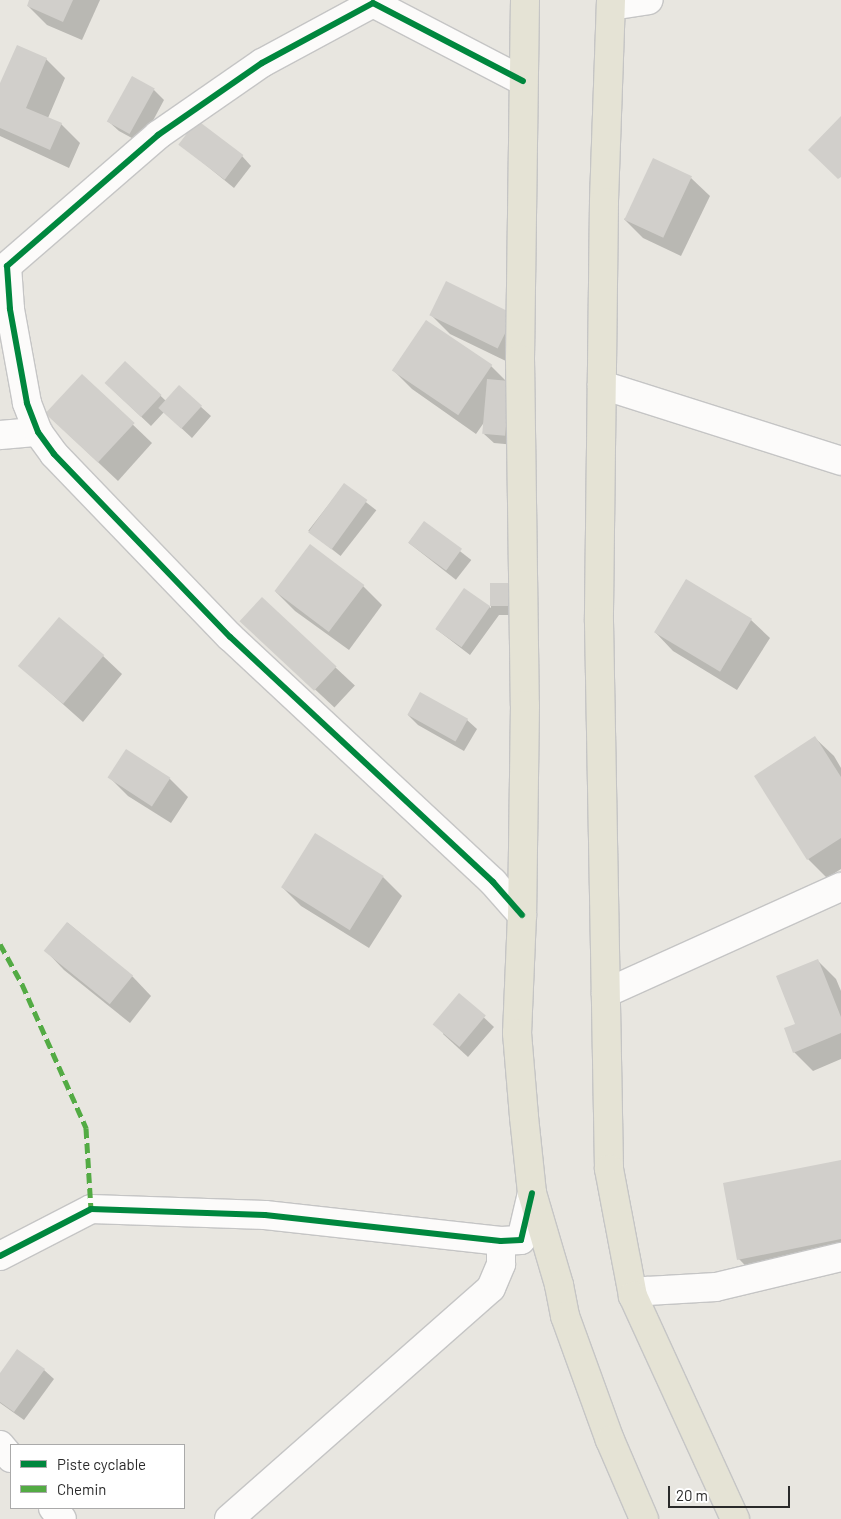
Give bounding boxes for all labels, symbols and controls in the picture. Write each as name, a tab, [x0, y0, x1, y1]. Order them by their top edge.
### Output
legend	[10, 1444, 185, 1509]
text: Piste cyclable	[57, 1455, 146, 1473]
scale bar	[671, 1476, 794, 1508]
text: Chemin	[57, 1480, 106, 1498]
text: 20 m	[676, 1486, 708, 1504]

